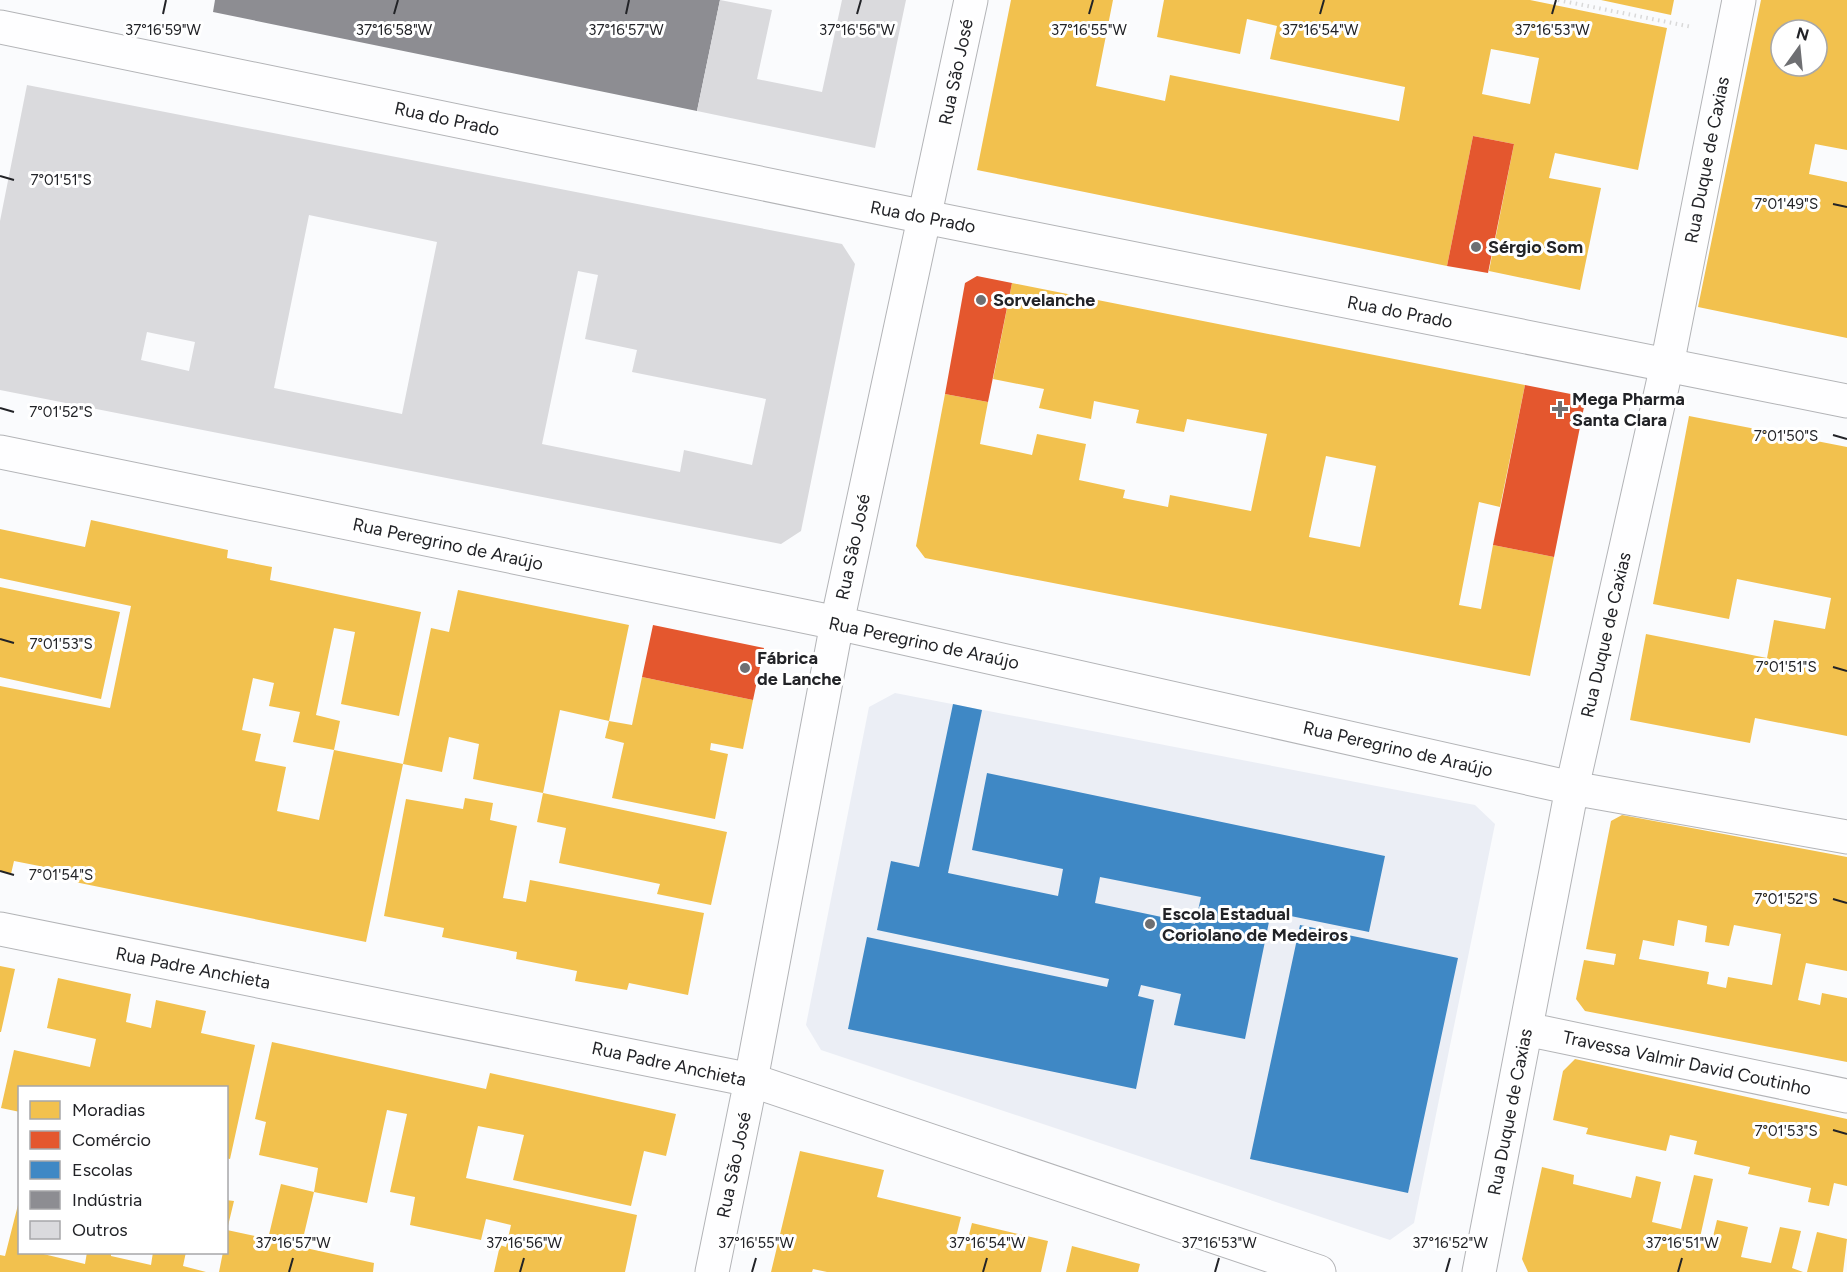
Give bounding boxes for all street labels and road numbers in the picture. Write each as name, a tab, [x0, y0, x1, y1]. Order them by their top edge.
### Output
street label: Rua São José	[934, 17, 978, 127]
street label: Rua Duque de Caxias	[1680, 75, 1734, 245]
street label: Rua do Prado	[392, 97, 502, 141]
street label: Rua do Prado	[868, 196, 978, 238]
street label: Rua do Prado	[1345, 291, 1455, 333]
street label: Rua São José	[831, 492, 875, 602]
street label: Rua Peregrino de Araújo	[351, 513, 545, 575]
street label: Rua Duque de Caxias	[1576, 550, 1636, 720]
street label: Rua Peregrino de Araújo	[827, 612, 1021, 674]
street label: Rua Peregrino de Araújo	[1301, 716, 1495, 782]
street label: Rua Padre Anchieta	[114, 942, 272, 994]
street label: Travessa Valmir David Coutinho	[1561, 1026, 1813, 1100]
street label: Rua Duque de Caxias	[1483, 1027, 1537, 1197]
street label: Rua Padre Anchieta	[590, 1037, 748, 1091]
street label: Rua São José	[712, 1110, 756, 1220]

